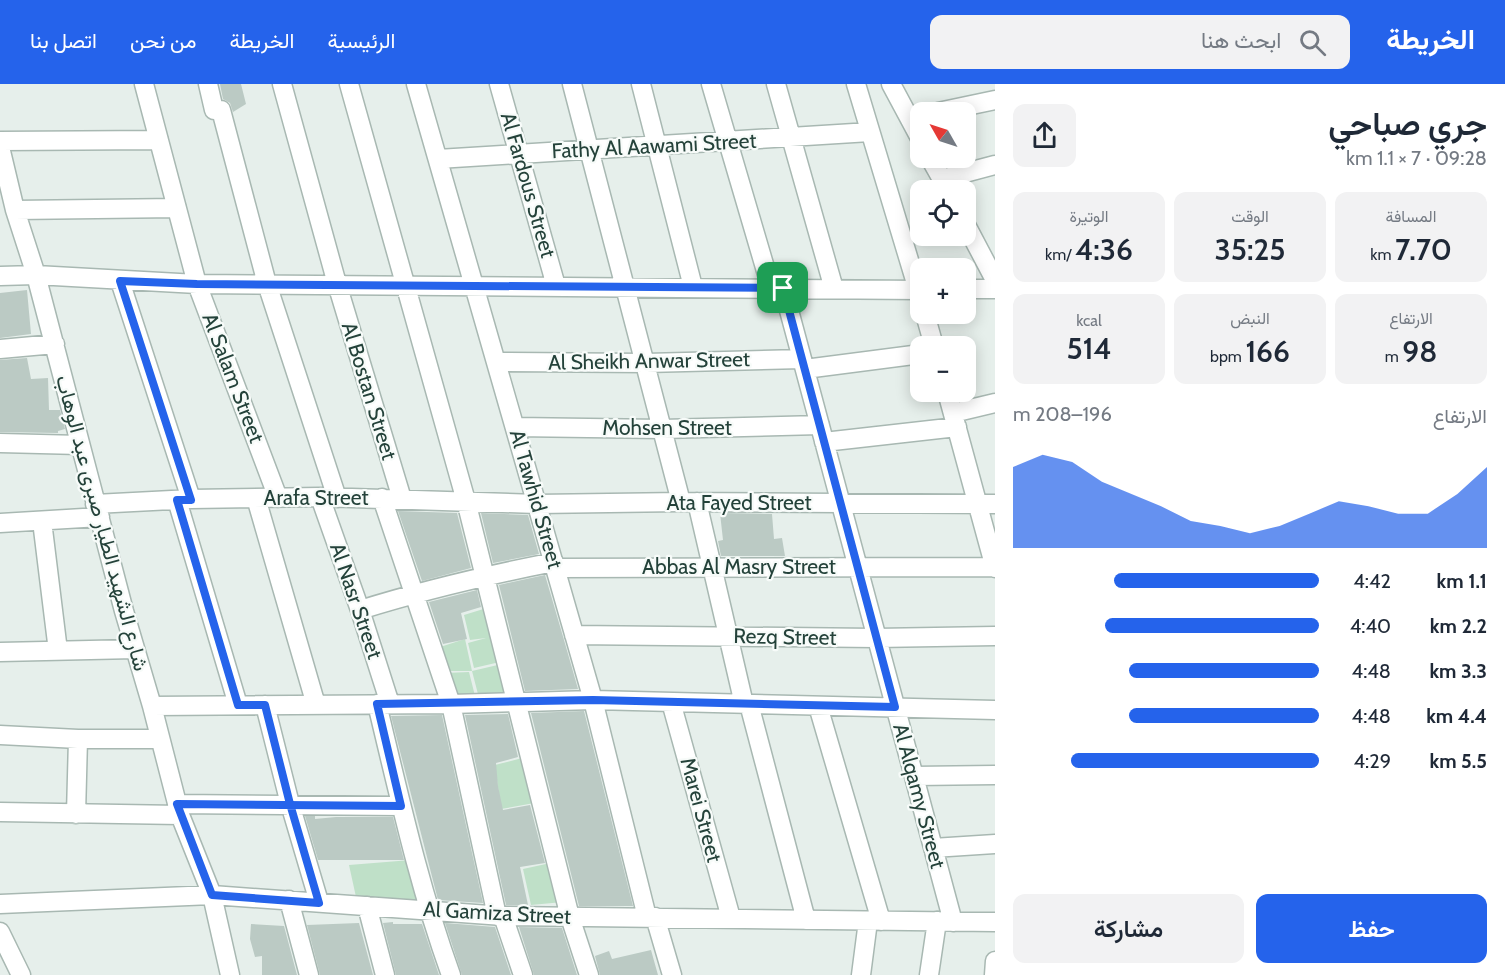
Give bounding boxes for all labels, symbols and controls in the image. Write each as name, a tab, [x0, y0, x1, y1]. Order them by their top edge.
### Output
search box	[930, 15, 1350, 69]
text: الخريطة	[1386, 22, 1475, 56]
icon: search	[1296, 26, 1329, 59]
text: ابحث هنا	[1201, 27, 1281, 54]
text: اتصل بنا	[30, 28, 97, 53]
text: من نحن	[130, 28, 196, 53]
text: الخريطة	[229, 28, 294, 53]
text: الرئيسية	[327, 28, 395, 53]
north arrow	[910, 102, 976, 168]
map controls	[910, 102, 976, 402]
text: جري صباحي	[1328, 103, 1487, 143]
button: share	[1013, 104, 1076, 167]
street label: Al Fardous Street	[496, 109, 561, 261]
street label: Fathy Al Aawami Street	[551, 128, 757, 163]
text: 09:28 · 7 × 1.1 km	[1346, 146, 1487, 170]
button: locate	[910, 180, 976, 246]
text: الوتيرة	[1069, 207, 1109, 226]
text: الوقت	[1231, 207, 1269, 226]
text: المسافة	[1386, 207, 1436, 226]
text: 4:36	[1075, 231, 1133, 268]
text: 35:25	[1215, 231, 1285, 268]
text: 7.70	[1395, 231, 1452, 268]
text: /km	[1045, 245, 1075, 264]
text: km	[1370, 245, 1395, 264]
button: +	[910, 258, 976, 324]
pin	[757, 262, 808, 313]
icon: arrive	[766, 271, 799, 304]
street label: Al Salam Street	[197, 309, 270, 446]
text: النبض	[1230, 309, 1270, 328]
text: الارتفاع	[1389, 309, 1433, 328]
text: kcal	[1076, 311, 1102, 330]
street label: Al Bostan Street	[337, 319, 402, 463]
text: 514	[1067, 330, 1111, 367]
text: 166	[1245, 333, 1290, 370]
text: 98	[1402, 333, 1437, 370]
button: −	[910, 336, 976, 402]
street label: Al Sheikh Anwar Street	[548, 346, 750, 375]
text: bpm	[1210, 347, 1245, 366]
text: m	[1385, 347, 1402, 366]
street label: شارع الشهيد الطيار صبرى عبد الوهاب	[49, 372, 154, 674]
text: 196–208 m	[1013, 402, 1112, 426]
text: الارتفاع	[1433, 404, 1487, 428]
street label: Mohsen Street	[602, 415, 732, 440]
street label: Al Tawhid Street	[505, 426, 568, 571]
street label: Arafa Street	[263, 485, 369, 510]
street label: Ata Fayed Street	[666, 490, 812, 515]
street label: Al Nasr Street	[325, 539, 388, 662]
street label: Abbas Al Masry Street	[642, 554, 836, 579]
text: 4:42	[1353, 569, 1391, 593]
text: 1.1 km	[1437, 569, 1487, 593]
text: 4:40	[1350, 614, 1391, 638]
text: 2.2 km	[1430, 614, 1487, 638]
street label: Rezq Street	[733, 623, 837, 650]
text: 4:48	[1352, 659, 1391, 683]
text: 3.3 km	[1429, 659, 1487, 683]
text: 4:48	[1352, 704, 1391, 728]
text: 4.4 km	[1426, 704, 1487, 728]
street label: Al Alqamy Street	[888, 721, 951, 871]
text: 4:29	[1353, 749, 1391, 773]
text: 5.5 km	[1429, 749, 1487, 773]
street label: Marei Street	[676, 755, 727, 865]
button: مشاركة	[1013, 894, 1244, 963]
button: حفظ	[1256, 894, 1487, 963]
street label: Al Gamiza Street	[422, 896, 572, 929]

